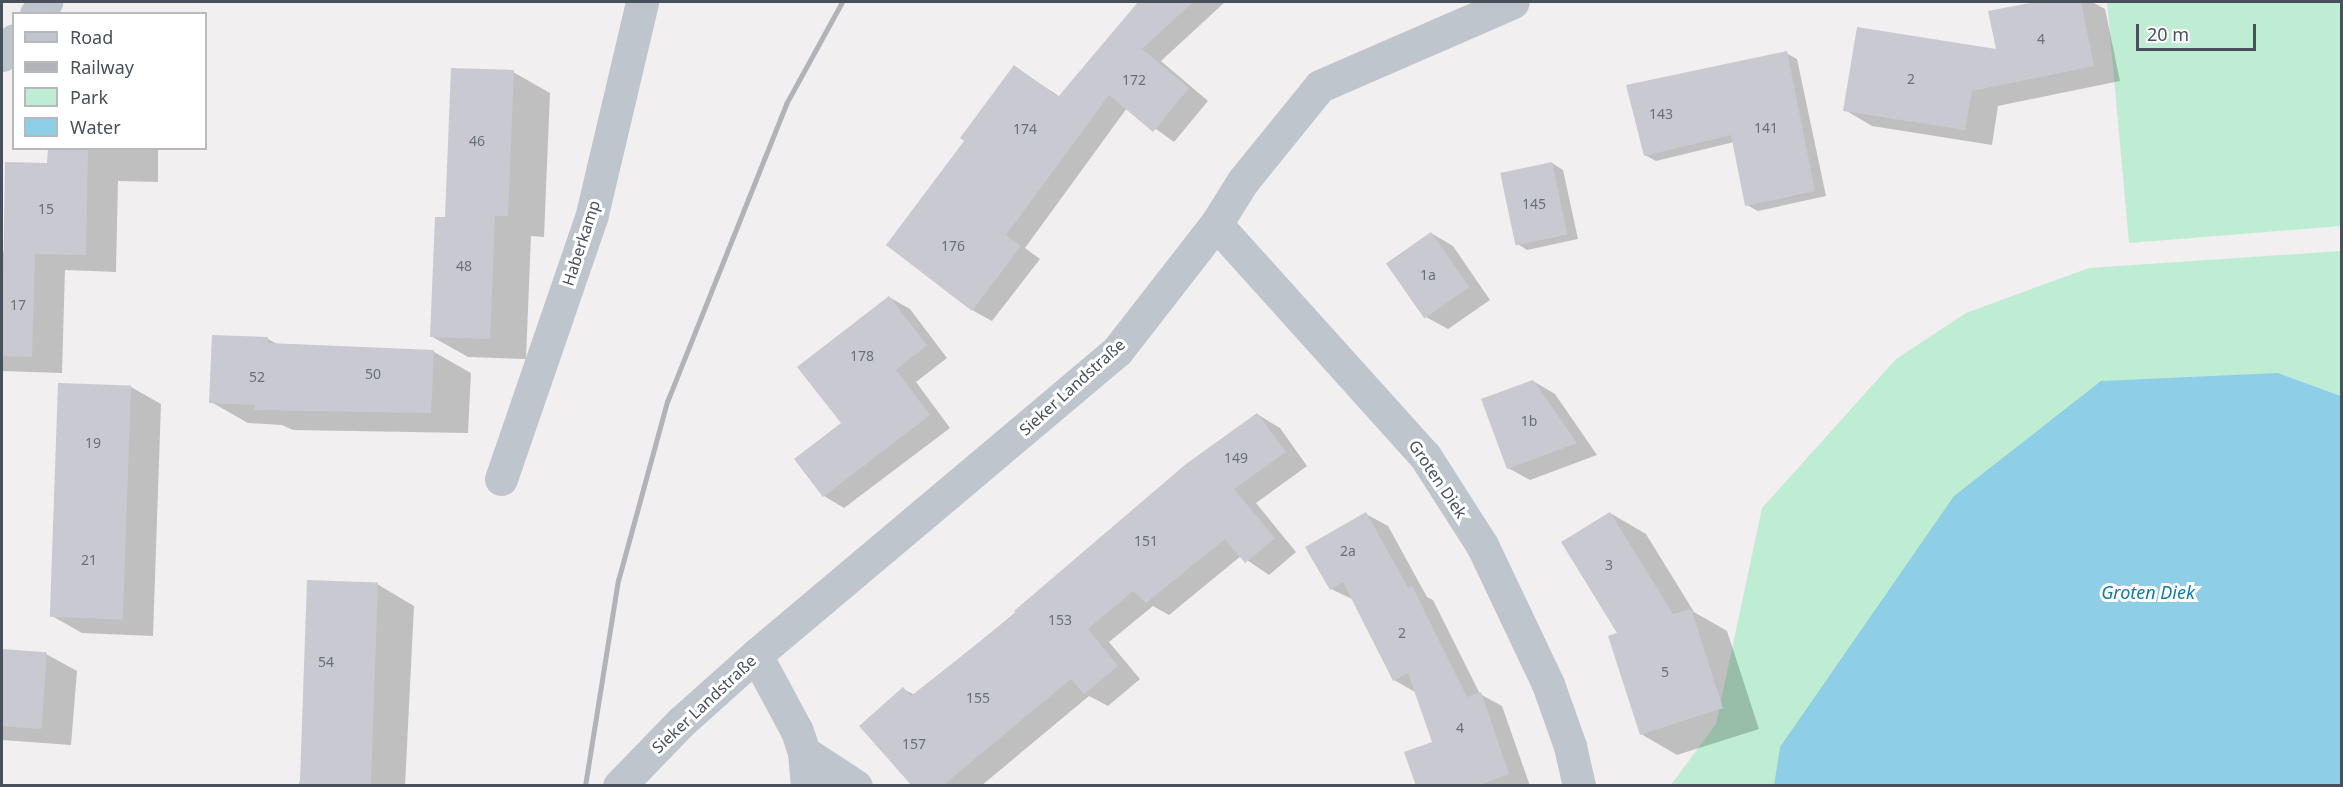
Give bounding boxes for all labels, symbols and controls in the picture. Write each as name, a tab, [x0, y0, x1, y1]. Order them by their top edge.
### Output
legend	[12, 12, 207, 150]
scale bar	[2139, 12, 2259, 50]
text: 20 m	[2147, 22, 2189, 46]
text: Road	[70, 25, 113, 49]
house number: 4	[2037, 31, 2045, 47]
text: Railway	[70, 55, 134, 79]
house number: 2	[1907, 71, 1915, 87]
house number: 172	[1122, 72, 1146, 88]
text: Park	[70, 85, 108, 109]
house number: 143	[1649, 106, 1673, 122]
text: Water	[70, 115, 121, 139]
house number: 141	[1754, 120, 1778, 136]
house number: 174	[1013, 121, 1037, 137]
house number: 46	[469, 133, 485, 149]
house number: 145	[1522, 196, 1546, 212]
street label: Haberkamp	[558, 198, 604, 288]
house number: 15	[38, 201, 54, 217]
house number: 176	[941, 238, 965, 254]
house number: 48	[456, 258, 472, 274]
house number: 1a	[1420, 267, 1436, 283]
house number: 17	[10, 297, 26, 313]
street label: Sieker Landstraße	[1015, 335, 1129, 439]
house number: 178	[850, 348, 874, 364]
house number: 50	[365, 366, 381, 382]
house number: 52	[249, 369, 265, 385]
house number: 1b	[1521, 413, 1537, 429]
house number: 19	[85, 435, 101, 451]
street label: Groten Diek	[1405, 436, 1471, 522]
house number: 149	[1224, 450, 1248, 466]
house number: 151	[1134, 533, 1158, 549]
house number: 2a	[1340, 543, 1356, 559]
house number: 21	[81, 552, 97, 568]
house number: 3	[1605, 557, 1613, 573]
water label: Groten Diek	[2101, 581, 2195, 603]
house number: 153	[1048, 612, 1072, 628]
house number: 2	[1398, 625, 1406, 641]
street label: Sieker Landstraße	[648, 651, 760, 757]
house number: 54	[318, 654, 334, 670]
house number: 5	[1661, 664, 1669, 680]
house number: 155	[966, 690, 990, 706]
house number: 4	[1456, 720, 1464, 736]
house number: 157	[902, 736, 926, 752]

